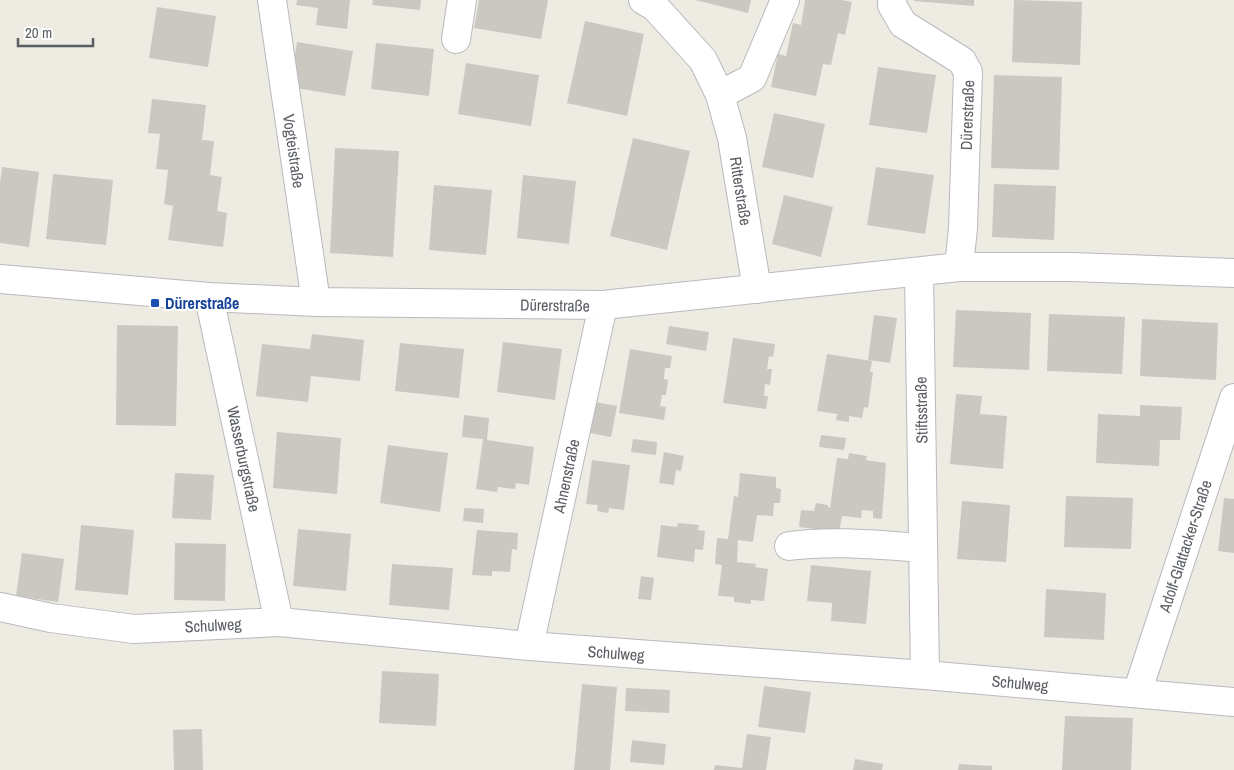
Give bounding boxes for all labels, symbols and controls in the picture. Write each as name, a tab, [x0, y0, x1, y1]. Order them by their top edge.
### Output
scale bar	[18, 15, 92, 47]
text: 20 m	[25, 22, 52, 43]
street label: Dürerstraße	[955, 80, 979, 150]
street label: Vogteistraße	[278, 113, 310, 189]
street label: Ritterstraße	[725, 155, 757, 227]
place label: Dürerstraße	[165, 292, 239, 314]
street label: Dürerstraße	[520, 293, 590, 317]
marker: Dürerstraße	[149, 297, 161, 309]
street label: Stiftsstraße	[909, 376, 933, 444]
street label: Wasserburgstraße	[222, 404, 266, 514]
street label: Ahnenstraße	[547, 437, 585, 516]
street label: Adolf-Glattacker-Straße	[1153, 477, 1217, 616]
street label: Schulweg	[184, 612, 243, 637]
street label: Schulweg	[587, 640, 646, 666]
street label: Schulweg	[991, 670, 1050, 696]

